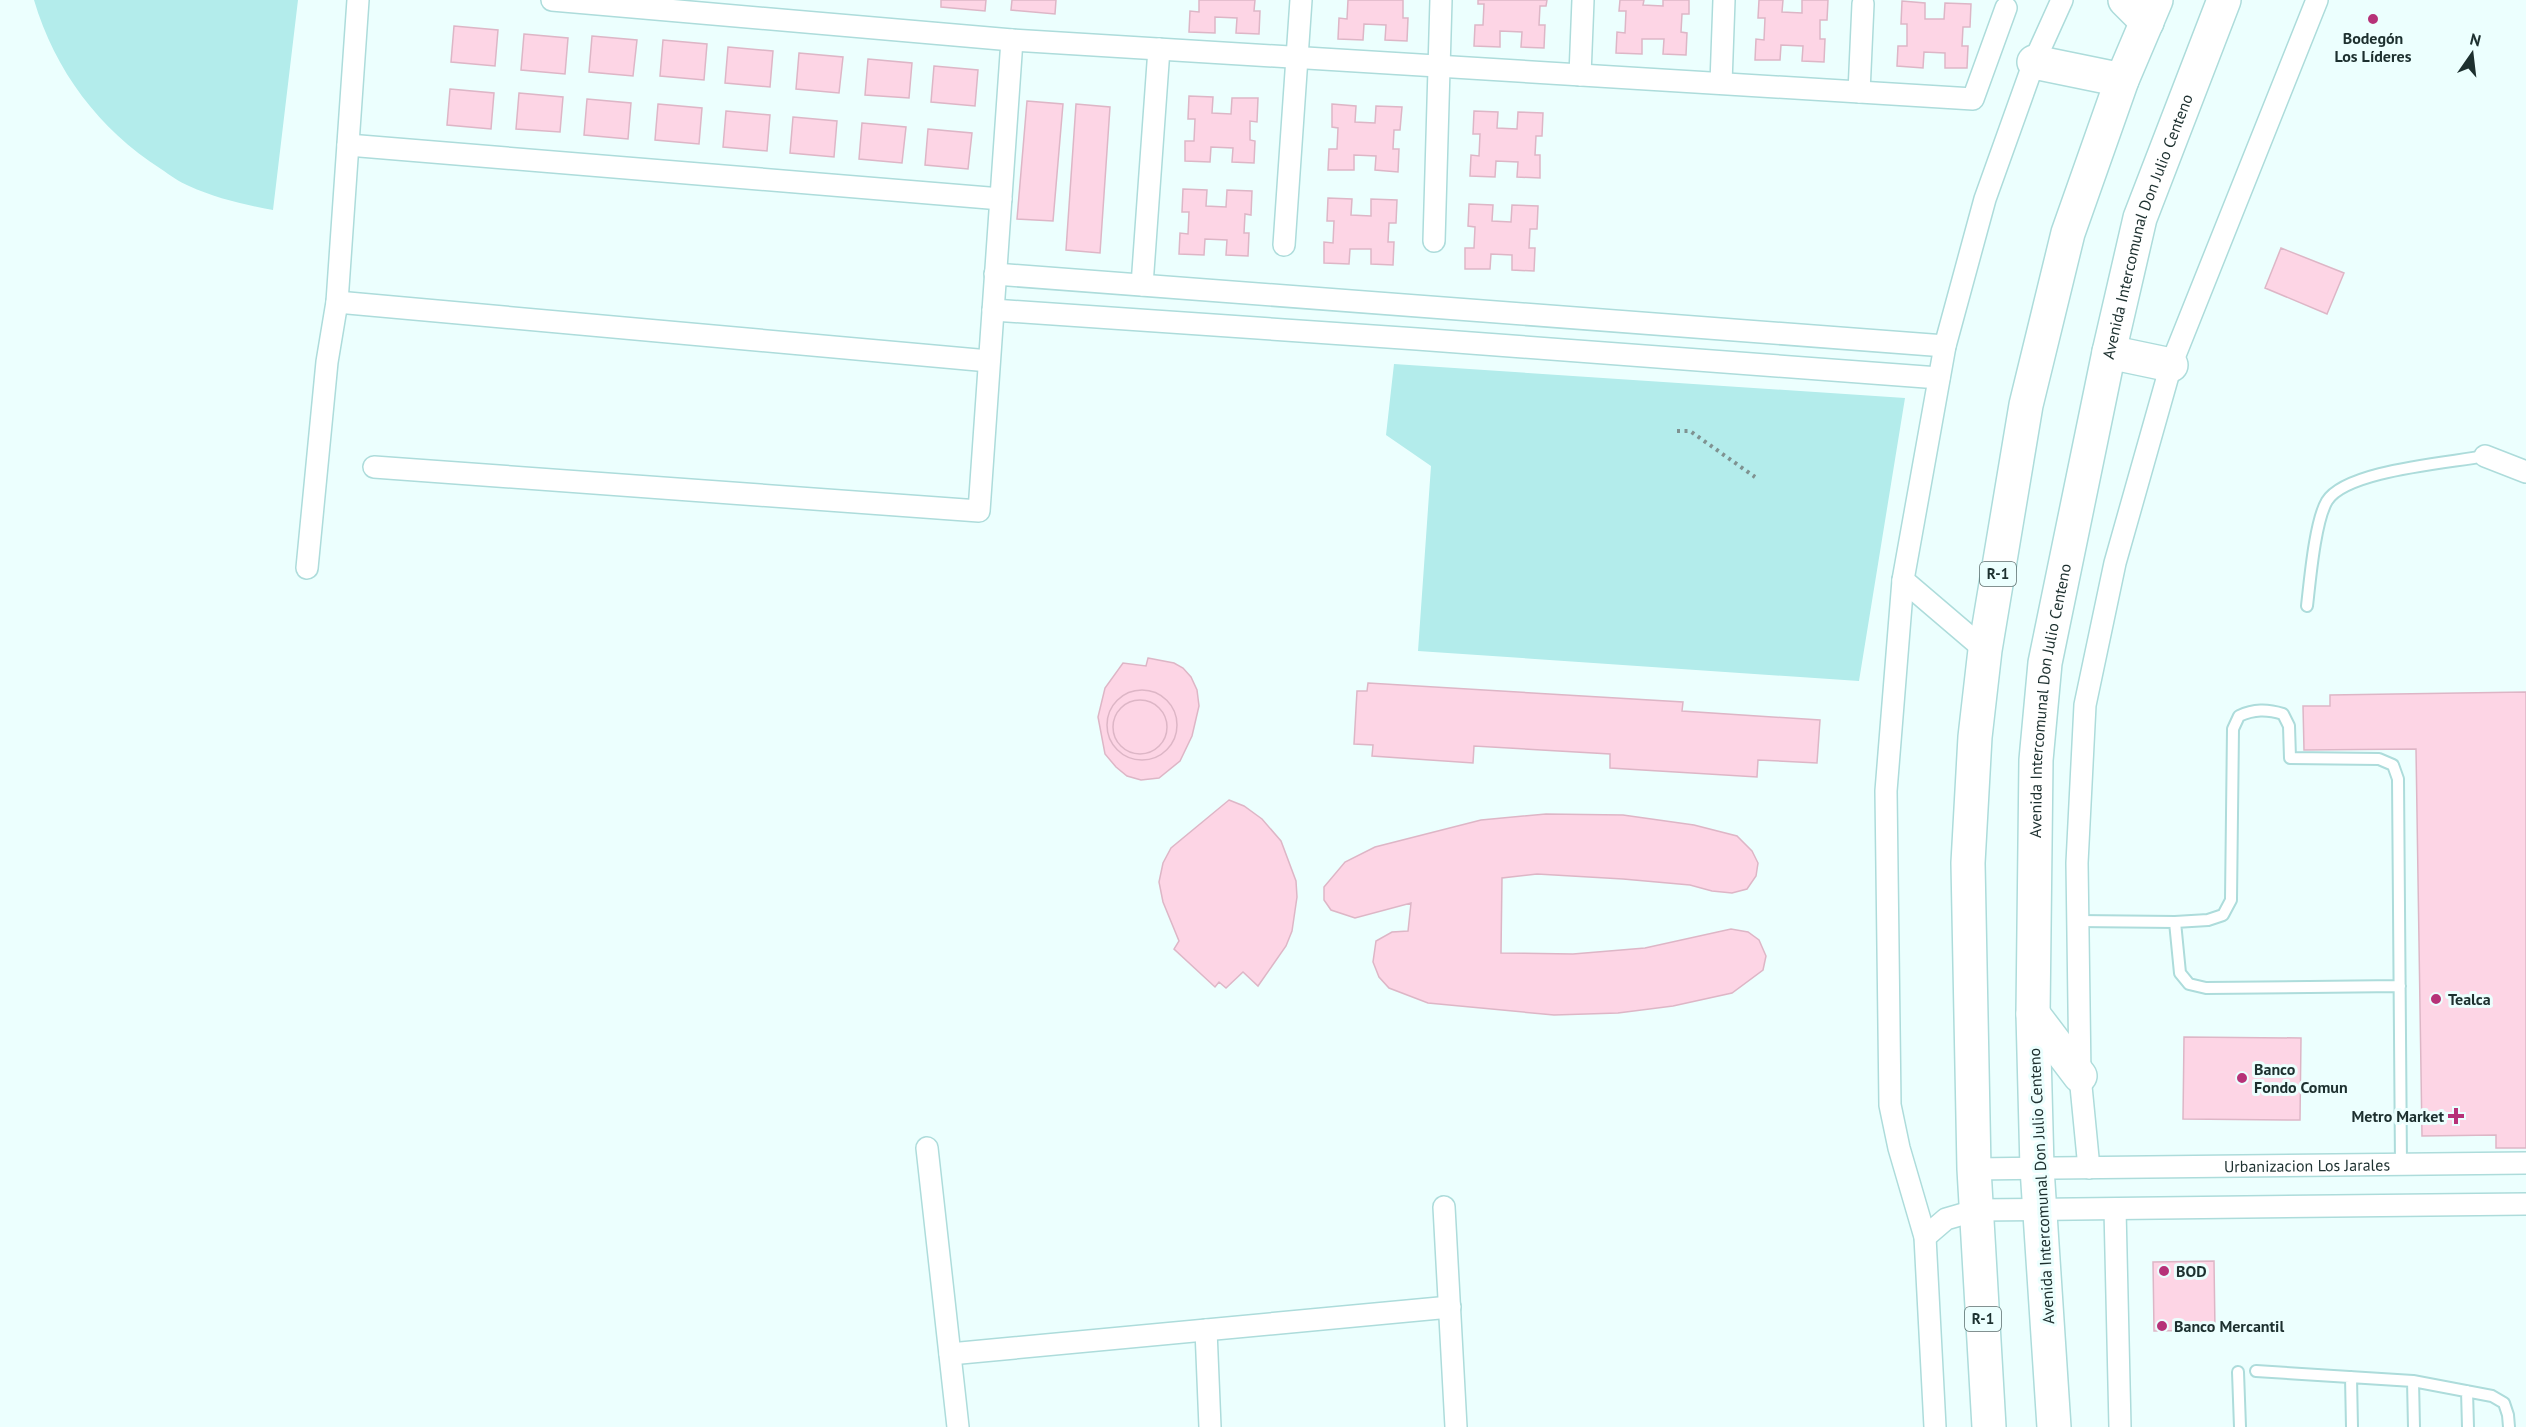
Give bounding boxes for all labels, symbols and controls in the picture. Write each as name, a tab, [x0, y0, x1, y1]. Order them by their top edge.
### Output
marker: Bodegón Los Líderes	[2366, 12, 2380, 26]
north arrow	[2442, 24, 2502, 84]
place label: Bodegón Los Líderes	[2335, 28, 2412, 66]
text: N	[2468, 28, 2483, 50]
street label: Avenida Intercomunal Don Julio Centeno	[2098, 91, 2197, 361]
road number: R-1	[1980, 562, 2016, 586]
street label: Avenida Intercomunal Don Julio Centeno	[2025, 562, 2075, 838]
place label: Tealca	[2448, 989, 2491, 1009]
marker: Tealca	[2429, 992, 2443, 1006]
street label: Avenida Intercomunal Don Julio Centeno	[2024, 1047, 2058, 1325]
place label: Banco Fondo Comun	[2254, 1059, 2348, 1097]
marker: Banco Fondo Comun	[2235, 1071, 2249, 1085]
place label: Metro Market	[2352, 1106, 2444, 1126]
marker: Metro Market	[2449, 1109, 2463, 1123]
street label: Urbanizacion Los Jarales	[2224, 1154, 2390, 1176]
place label: BOD	[2176, 1261, 2207, 1281]
marker: BOD	[2157, 1264, 2171, 1278]
road number: R-1	[1965, 1307, 2001, 1331]
place label: Banco Mercantil	[2174, 1316, 2284, 1336]
marker: Banco Mercantil	[2155, 1319, 2169, 1333]

